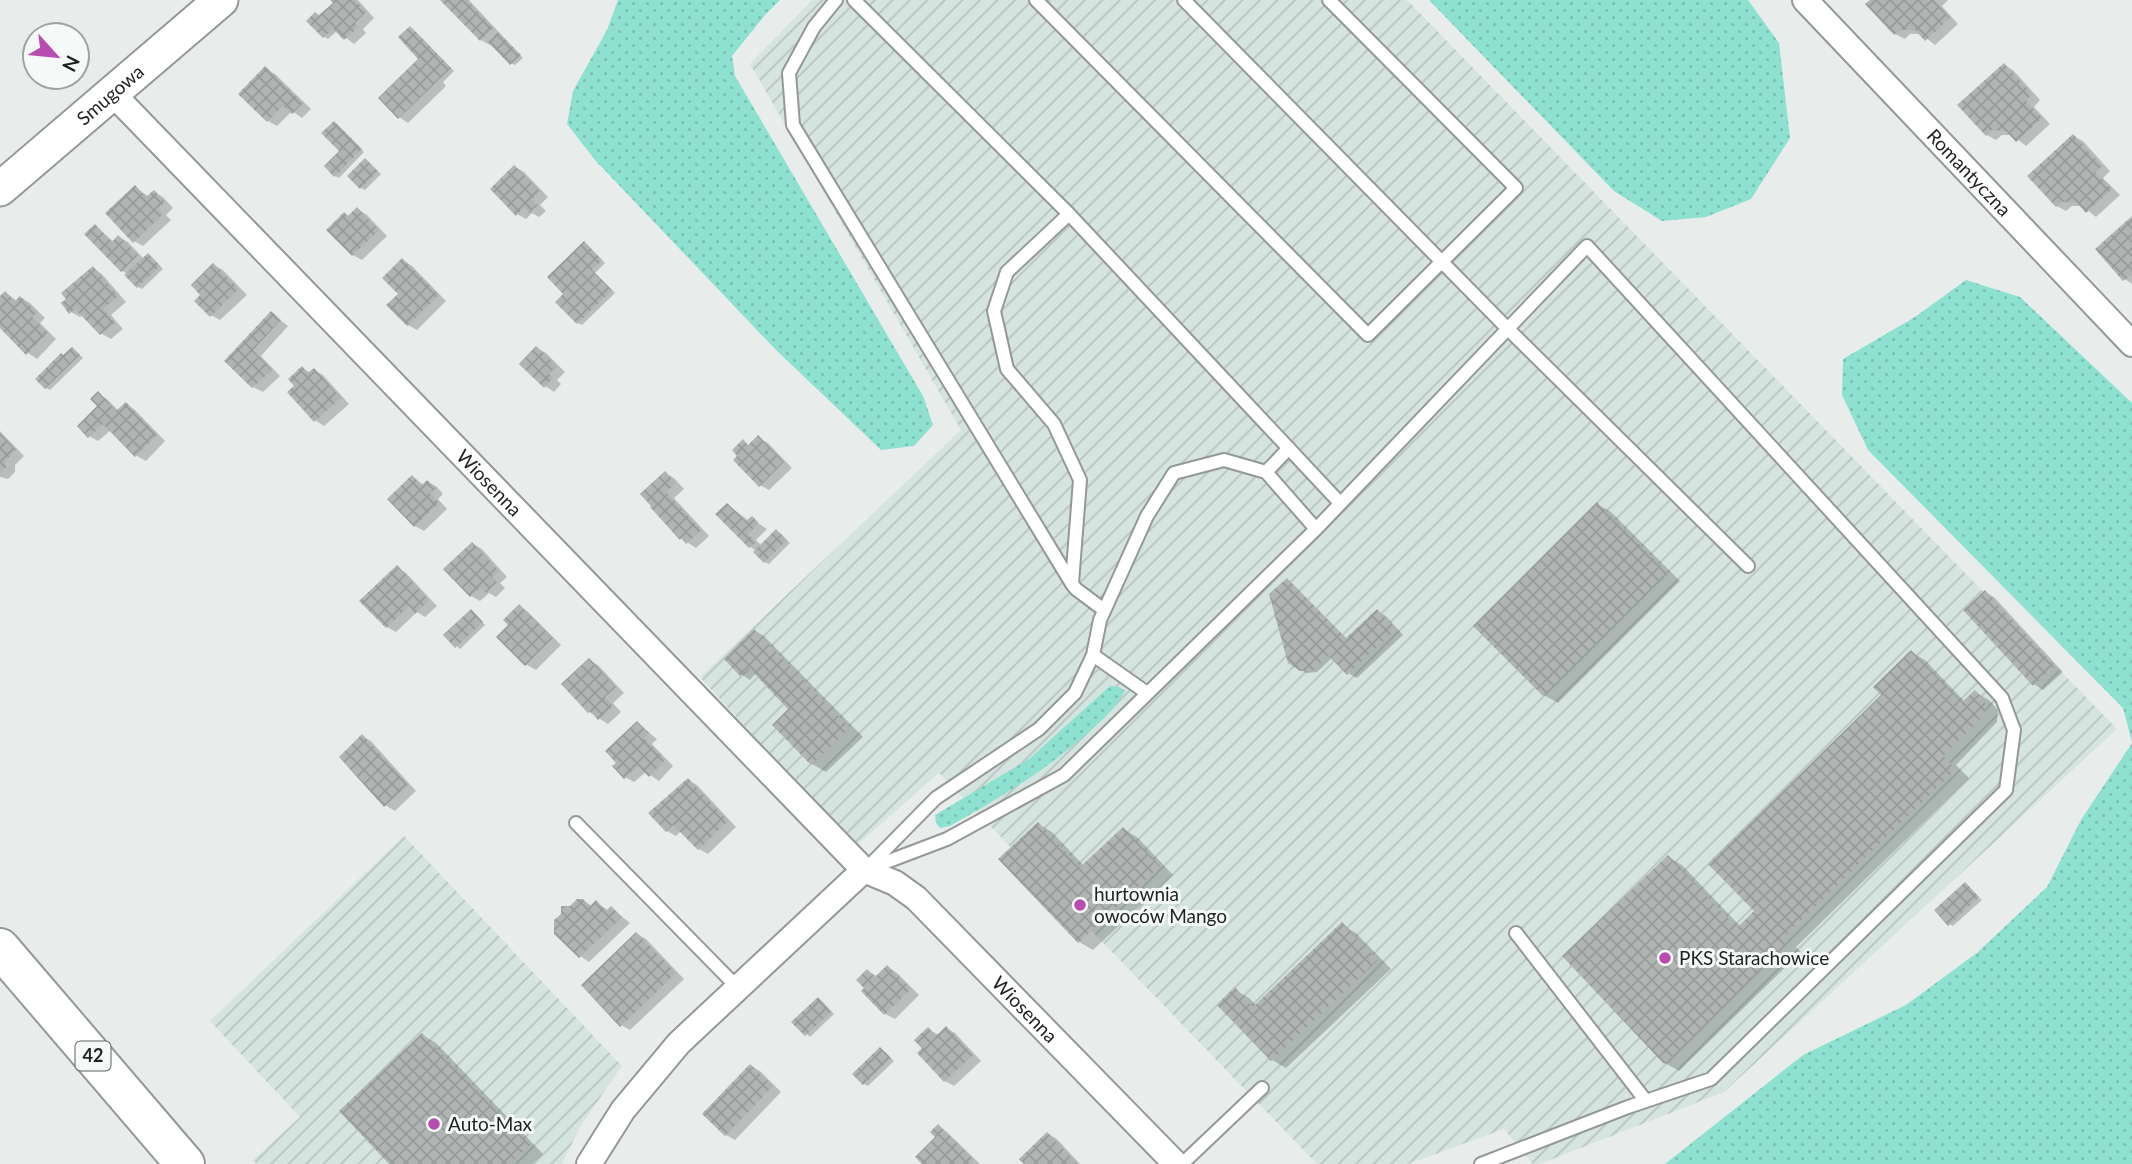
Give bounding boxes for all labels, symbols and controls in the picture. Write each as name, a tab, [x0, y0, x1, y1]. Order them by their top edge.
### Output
north arrow	[21, 21, 91, 91]
text: N	[58, 52, 85, 76]
street label: Smugowa	[72, 59, 148, 129]
street label: Romantyczna	[1923, 124, 2016, 221]
street label: Wiosenna	[452, 444, 527, 521]
place label: hurtownia owoców Mango	[1094, 882, 1227, 927]
marker: hurtownia owoców Mango	[1072, 897, 1088, 913]
place label: PKS Starachowice	[1679, 946, 1829, 969]
marker: PKS Starachowice	[1657, 950, 1673, 966]
street label: Wiosenna	[988, 971, 1063, 1047]
road number: 42	[76, 1042, 110, 1070]
place label: Auto-Max	[448, 1112, 533, 1135]
marker: Auto-Max	[426, 1116, 442, 1132]

